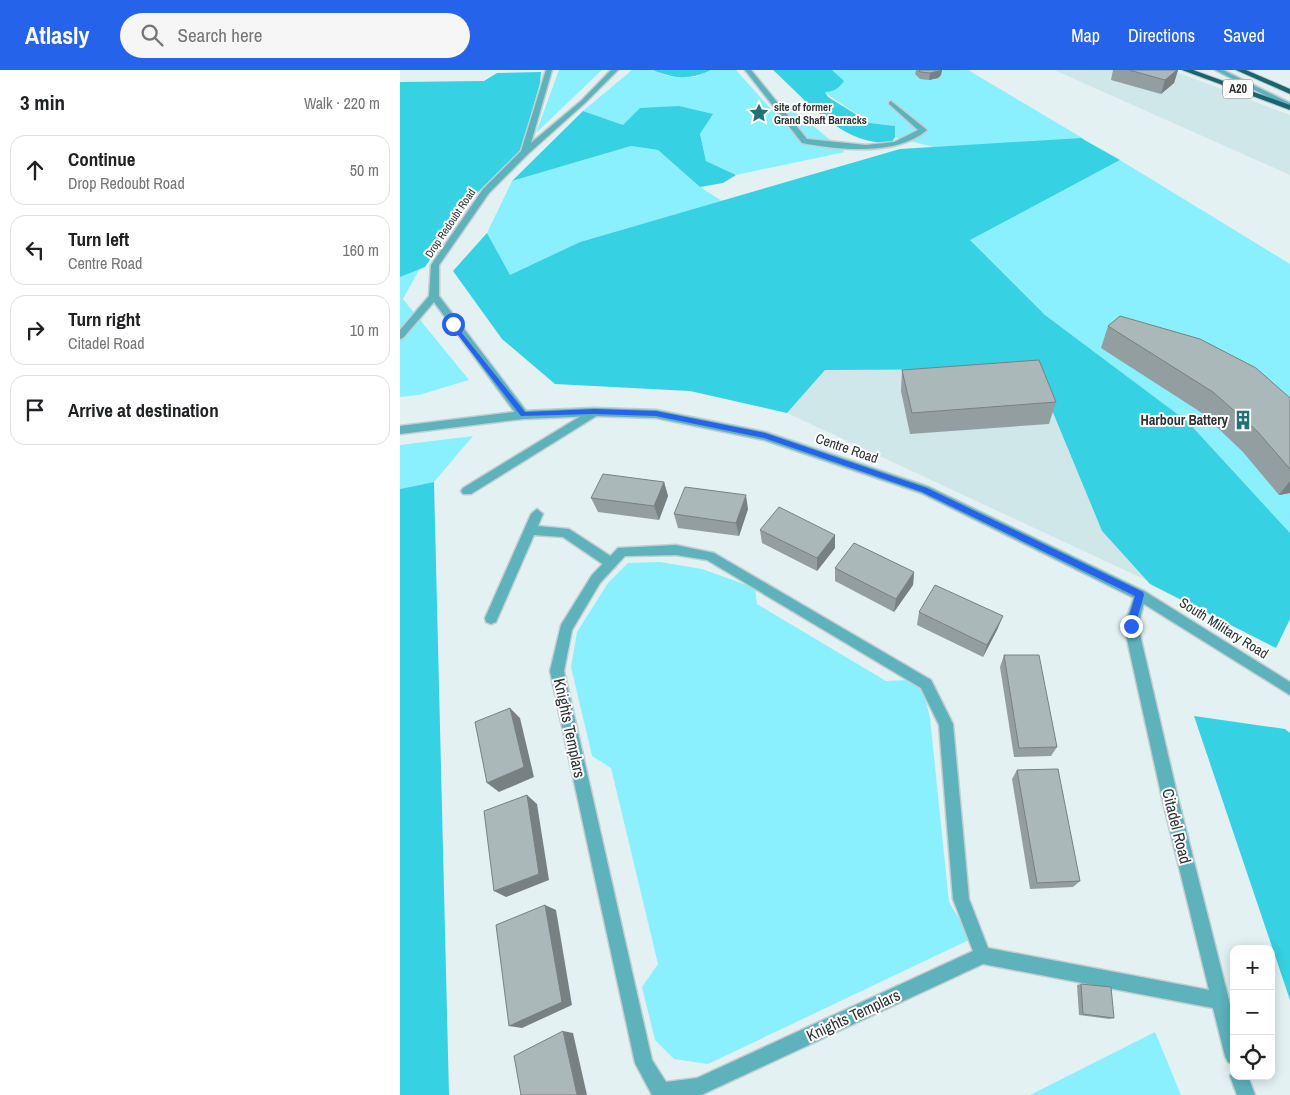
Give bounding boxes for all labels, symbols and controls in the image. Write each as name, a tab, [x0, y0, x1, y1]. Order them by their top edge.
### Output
search box	[120, 13, 470, 58]
text: Atlasly	[25, 19, 90, 51]
icon: search	[138, 21, 166, 49]
text: Search here	[178, 22, 262, 48]
text: Map	[1071, 23, 1100, 48]
text: Directions	[1128, 23, 1195, 48]
text: Saved	[1223, 23, 1265, 48]
road number: A20	[1223, 80, 1253, 98]
text: 3 min	[20, 88, 65, 117]
text: Walk · 220 m	[304, 92, 380, 114]
place label: site of former Grand Shaft Barracks	[774, 100, 867, 127]
place icon: site of former Grand Shaft Barracks	[748, 102, 770, 124]
text: Continue	[68, 146, 136, 172]
icon: ahead	[21, 156, 49, 184]
text: 50 m	[350, 159, 379, 181]
text: Drop Redoubt Road	[68, 172, 185, 194]
street label: Drop Redoubt Road	[422, 186, 478, 260]
text: Turn left	[68, 226, 129, 252]
icon: left	[21, 236, 49, 264]
text: 160 m	[343, 239, 379, 261]
text: Centre Road	[68, 252, 142, 274]
text: Turn right	[68, 306, 140, 332]
route start	[442, 313, 465, 336]
icon: right	[21, 316, 49, 344]
text: 10 m	[350, 319, 379, 341]
text: Citadel Road	[68, 332, 145, 354]
icon: arrive	[21, 396, 49, 424]
text: Arrive at destination	[68, 397, 219, 423]
building icon: Harbour Battery	[1232, 409, 1254, 431]
place label: Harbour Battery	[1141, 411, 1229, 429]
street label: Centre Road	[813, 429, 881, 467]
street label: South Military Road	[1176, 593, 1272, 663]
route end	[1120, 615, 1143, 638]
street label: Knights Templars	[549, 676, 591, 780]
street label: Citadel Road	[1157, 786, 1197, 866]
map controls	[1230, 945, 1275, 1080]
button: +	[1230, 945, 1275, 990]
street label: Knights Templars	[803, 984, 903, 1046]
button: −	[1230, 990, 1275, 1035]
button: locate	[1230, 1035, 1275, 1080]

